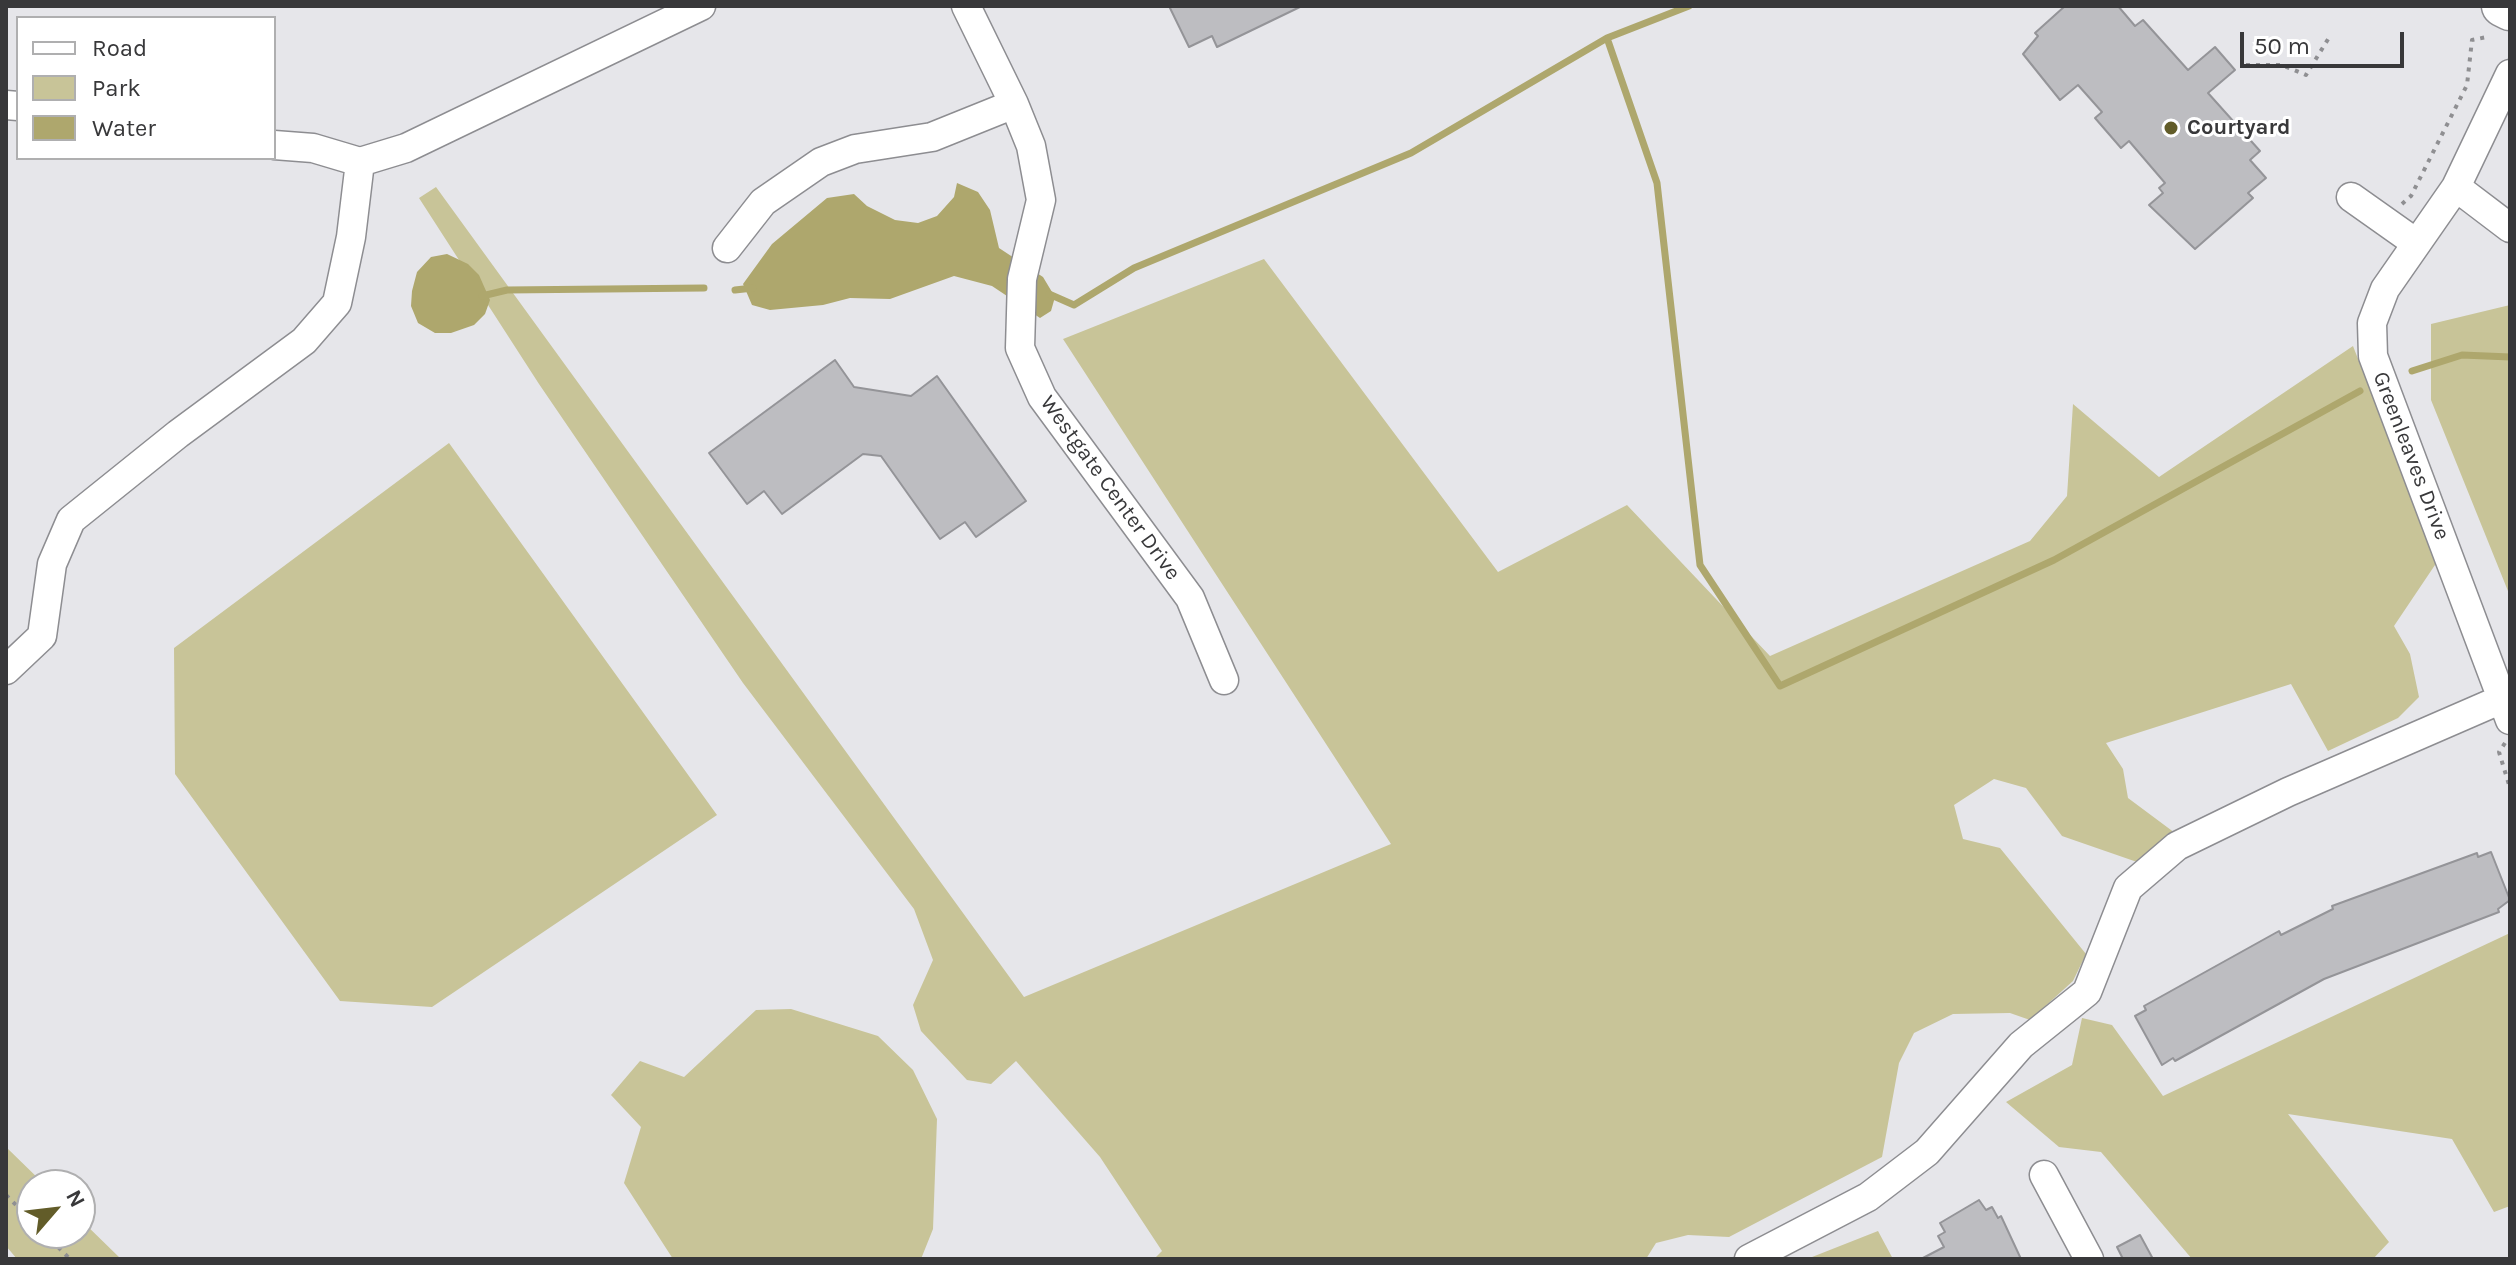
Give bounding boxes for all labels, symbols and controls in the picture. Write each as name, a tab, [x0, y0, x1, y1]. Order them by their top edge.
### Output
legend	[16, 16, 276, 160]
scale bar	[2244, 16, 2408, 66]
text: 50 m	[2254, 32, 2310, 60]
text: Road	[92, 34, 147, 62]
text: Park	[92, 74, 141, 102]
text: Water	[92, 114, 156, 142]
place label: Courtyard	[2187, 115, 2291, 141]
marker: Courtyard	[2162, 119, 2180, 137]
street label: Greenleaves Drive	[2367, 368, 2455, 544]
street label: Westgate Center Drive	[1034, 391, 1186, 585]
north arrow	[16, 1169, 96, 1249]
text: N	[60, 1186, 91, 1212]

